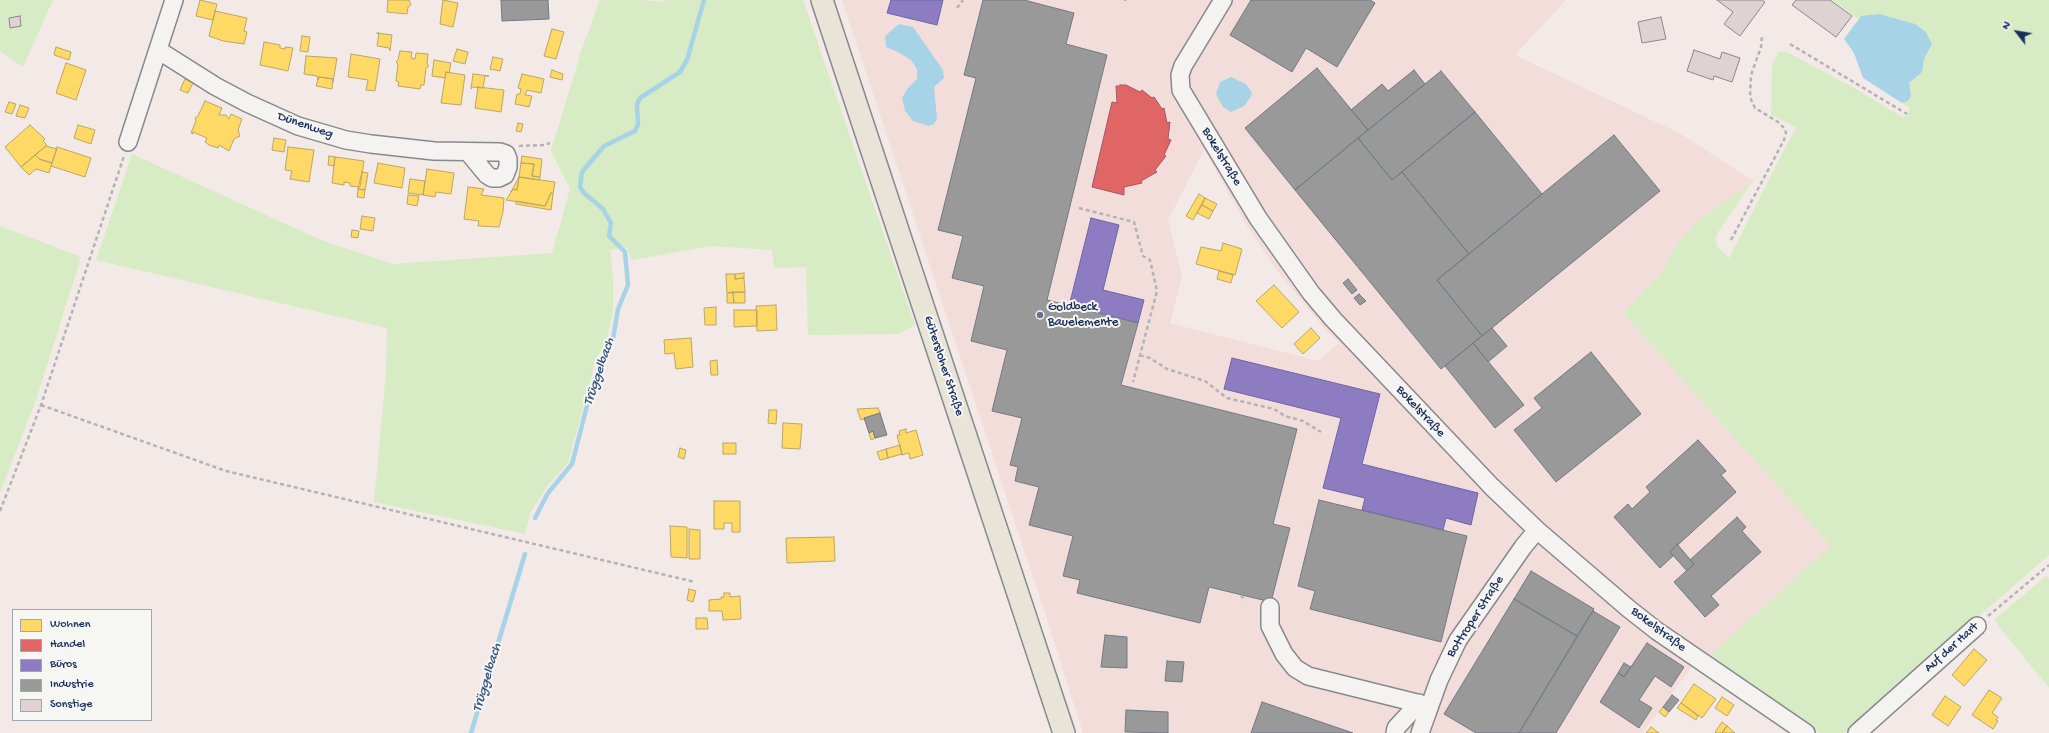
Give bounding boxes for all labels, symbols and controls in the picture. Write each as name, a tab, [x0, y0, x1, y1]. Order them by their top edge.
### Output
north arrow	[1997, 12, 2037, 52]
text: N	[2000, 20, 2014, 32]
street label: Dünenweg	[275, 109, 335, 143]
street label: Bokelstraße	[1198, 125, 1244, 189]
place label: Goldbeck Bauelemente	[1048, 300, 1118, 331]
marker: Goldbeck Bauelemente	[1035, 310, 1045, 320]
street label: Gütersloher Straße	[919, 314, 967, 418]
water label: Trüggelbach	[581, 336, 619, 408]
street label: Bokelstraße	[1392, 383, 1448, 441]
street label: Bottroper Straße	[1444, 573, 1508, 661]
street label: Bokelstraße	[1627, 604, 1689, 656]
legend	[12, 609, 152, 721]
text: Wohnen	[50, 618, 90, 632]
street label: Auf der Hart	[1922, 620, 1982, 676]
text: Handel	[50, 638, 85, 652]
water label: Trüggelbach	[470, 642, 506, 714]
text: Büros	[50, 658, 77, 672]
text: Industrie	[50, 678, 94, 692]
text: Sonstige	[50, 698, 92, 712]

